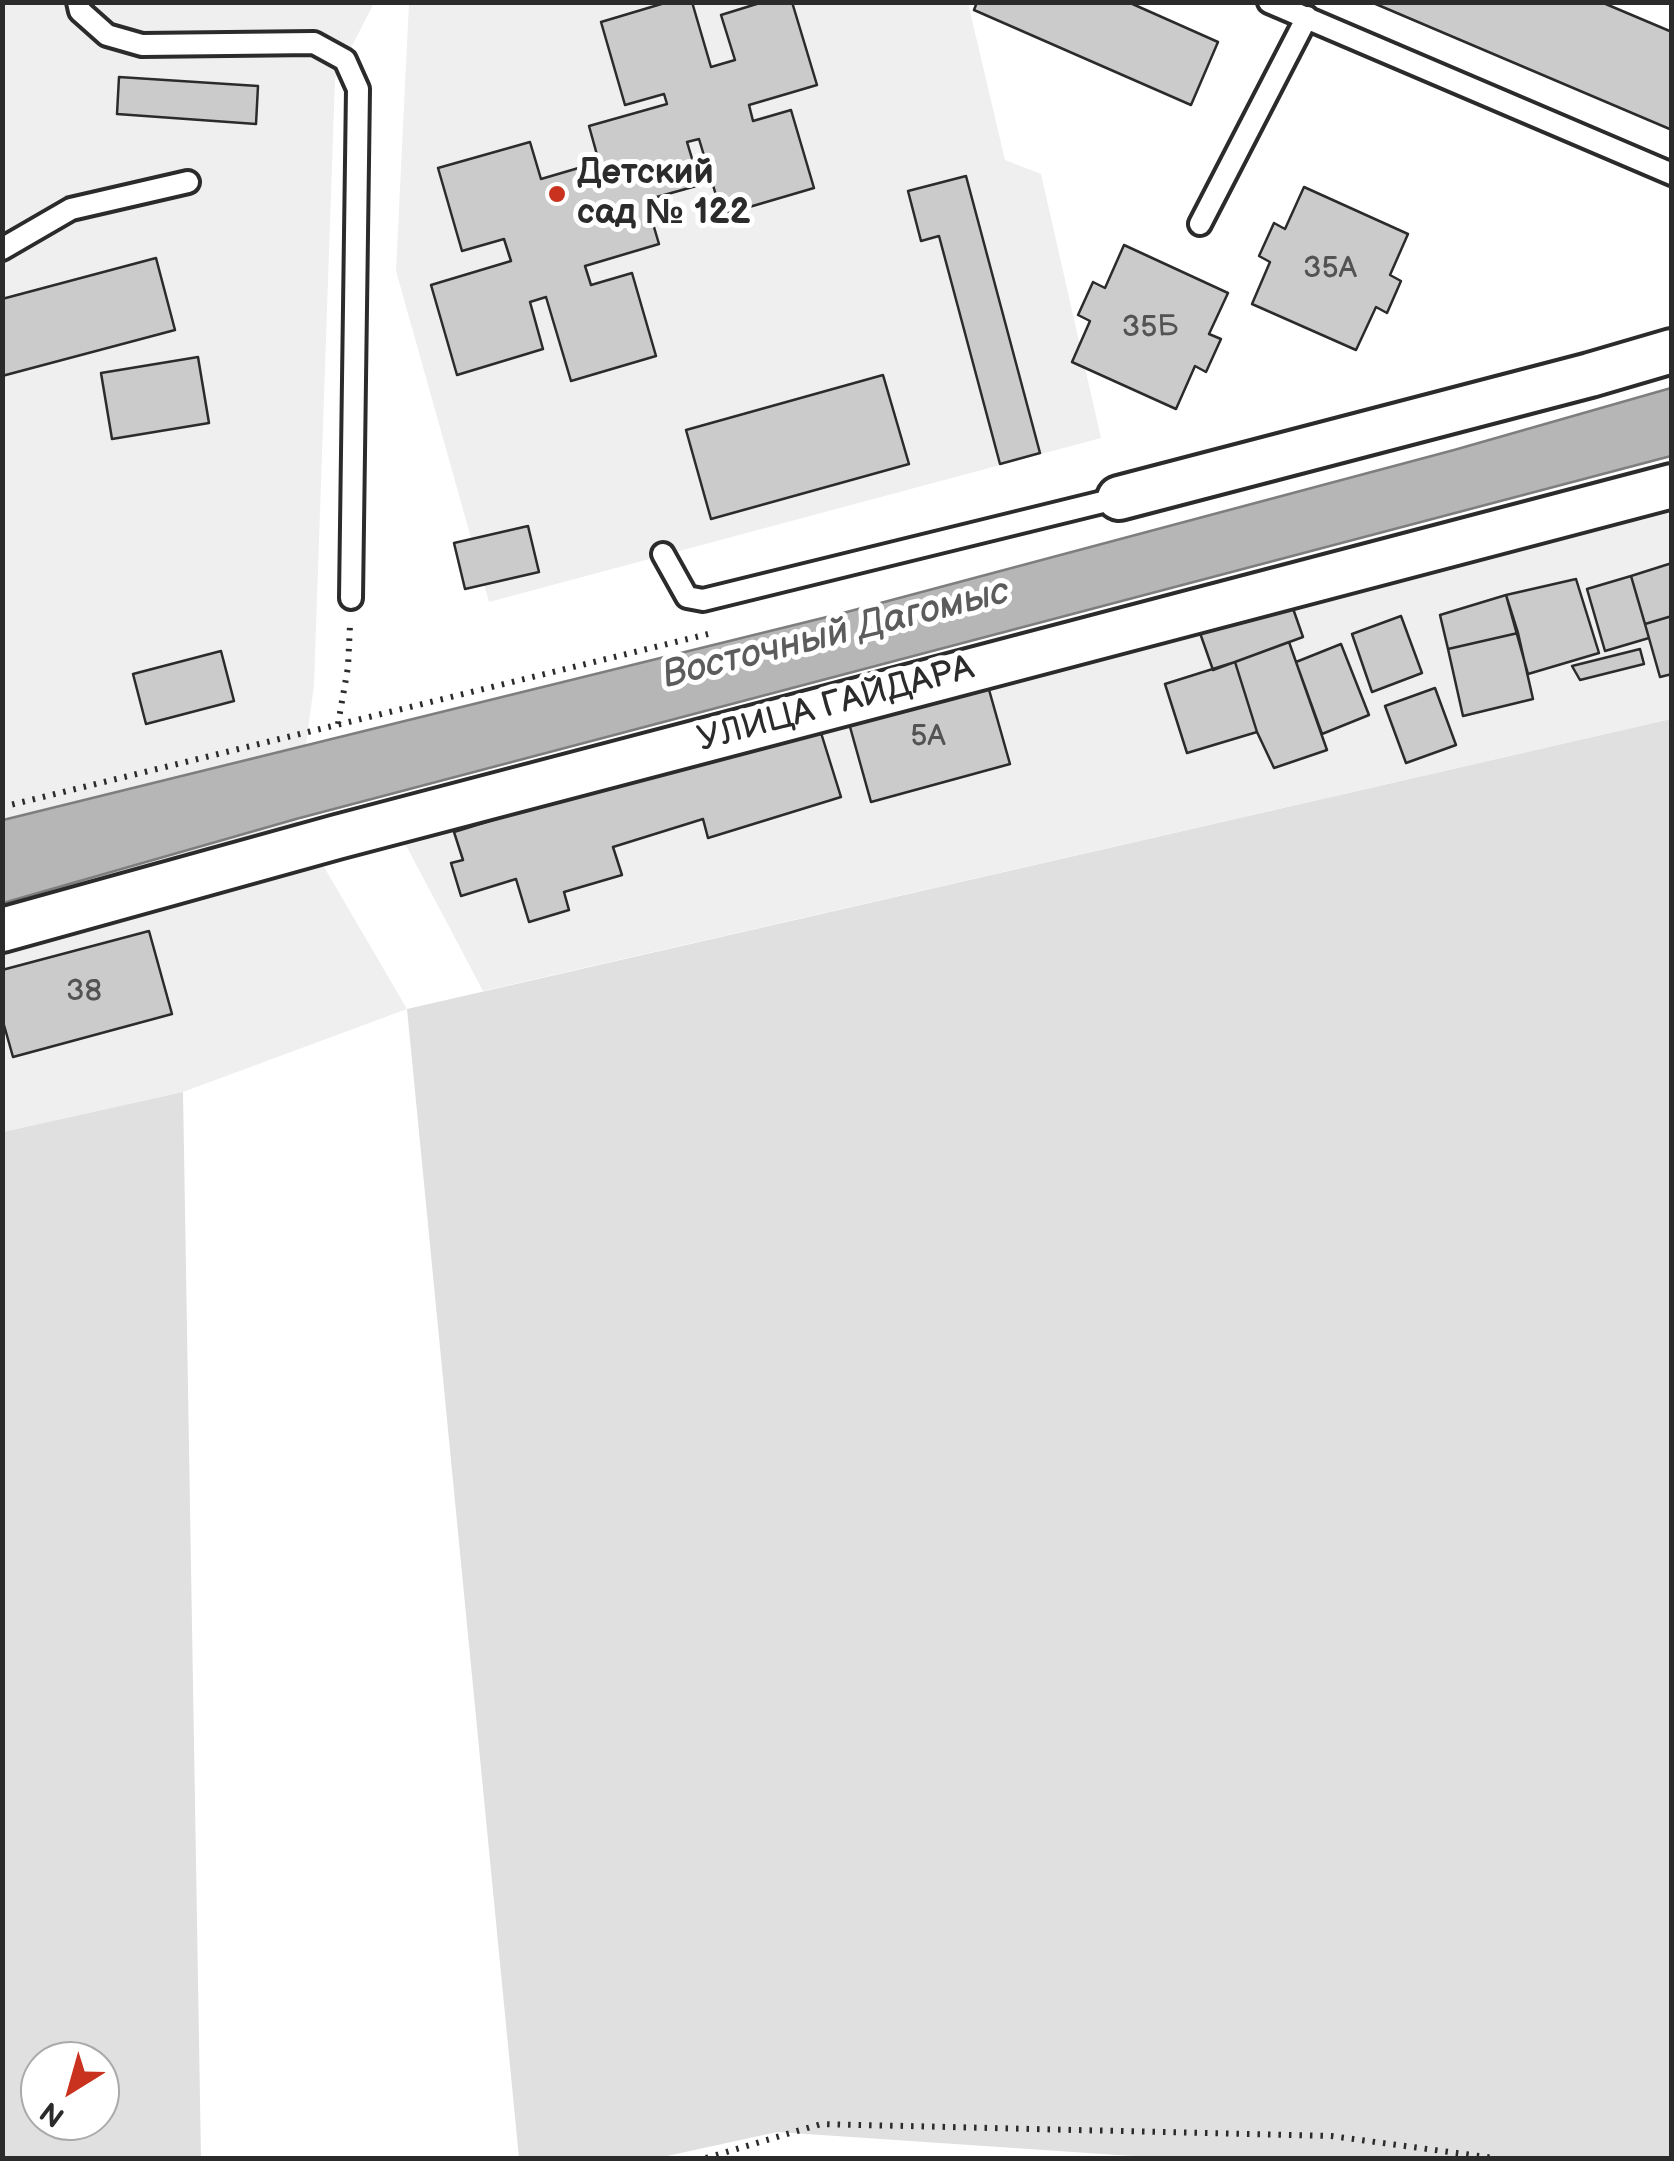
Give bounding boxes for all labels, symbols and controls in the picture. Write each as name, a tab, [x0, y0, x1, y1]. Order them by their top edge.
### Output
place label: Детский сад № 122	[577, 153, 750, 235]
marker: Детский сад № 122	[546, 183, 568, 205]
house number: 35А	[1303, 251, 1357, 287]
house number: 35Б	[1122, 310, 1178, 346]
water label: Восточный Дагомыс	[658, 570, 1014, 700]
street label: УЛИЦА ГАЙДАРА	[693, 648, 979, 762]
house number: 5А	[910, 719, 946, 755]
house number: 38	[66, 974, 102, 1010]
north arrow	[20, 2041, 120, 2141]
text: N	[35, 2094, 71, 2133]

